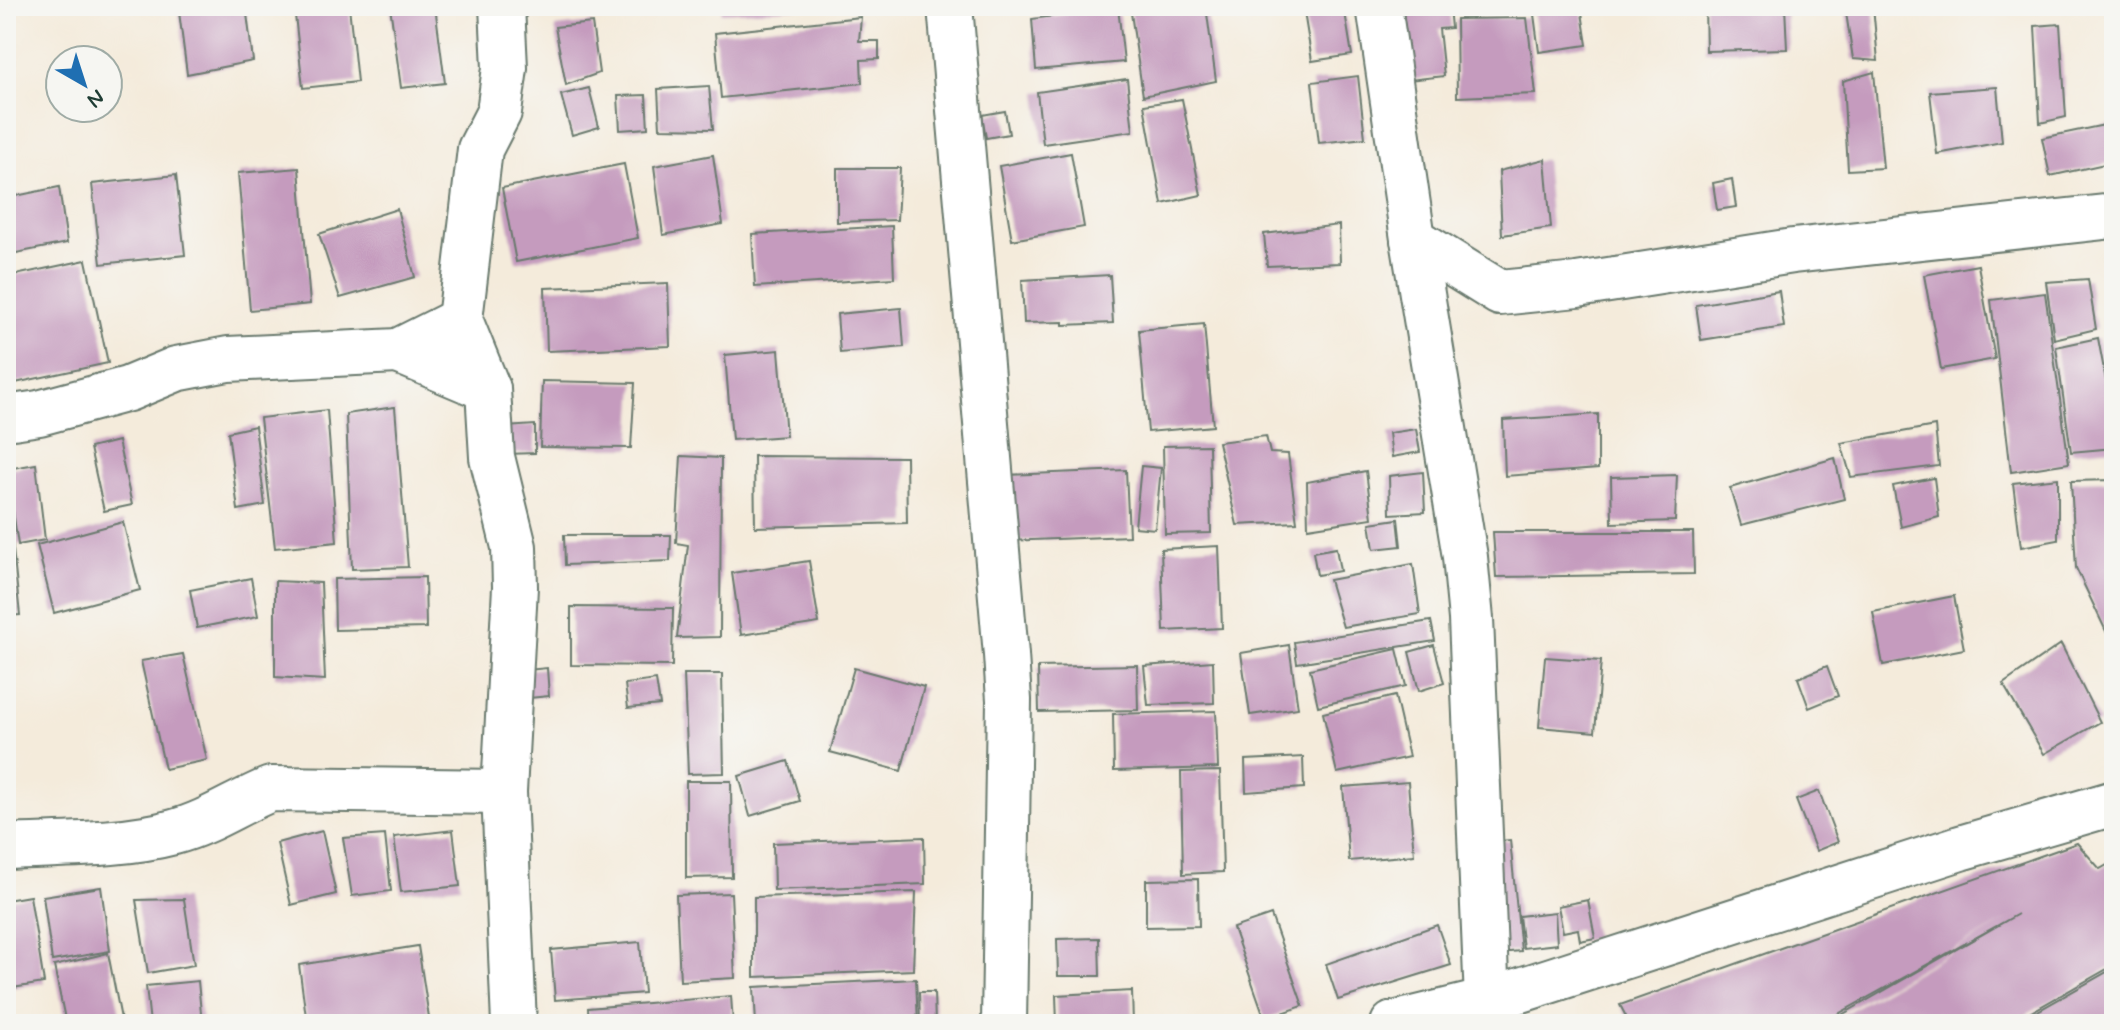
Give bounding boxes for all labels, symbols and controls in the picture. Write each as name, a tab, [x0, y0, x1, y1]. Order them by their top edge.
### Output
north arrow	[44, 44, 124, 124]
text: N	[81, 82, 110, 113]

